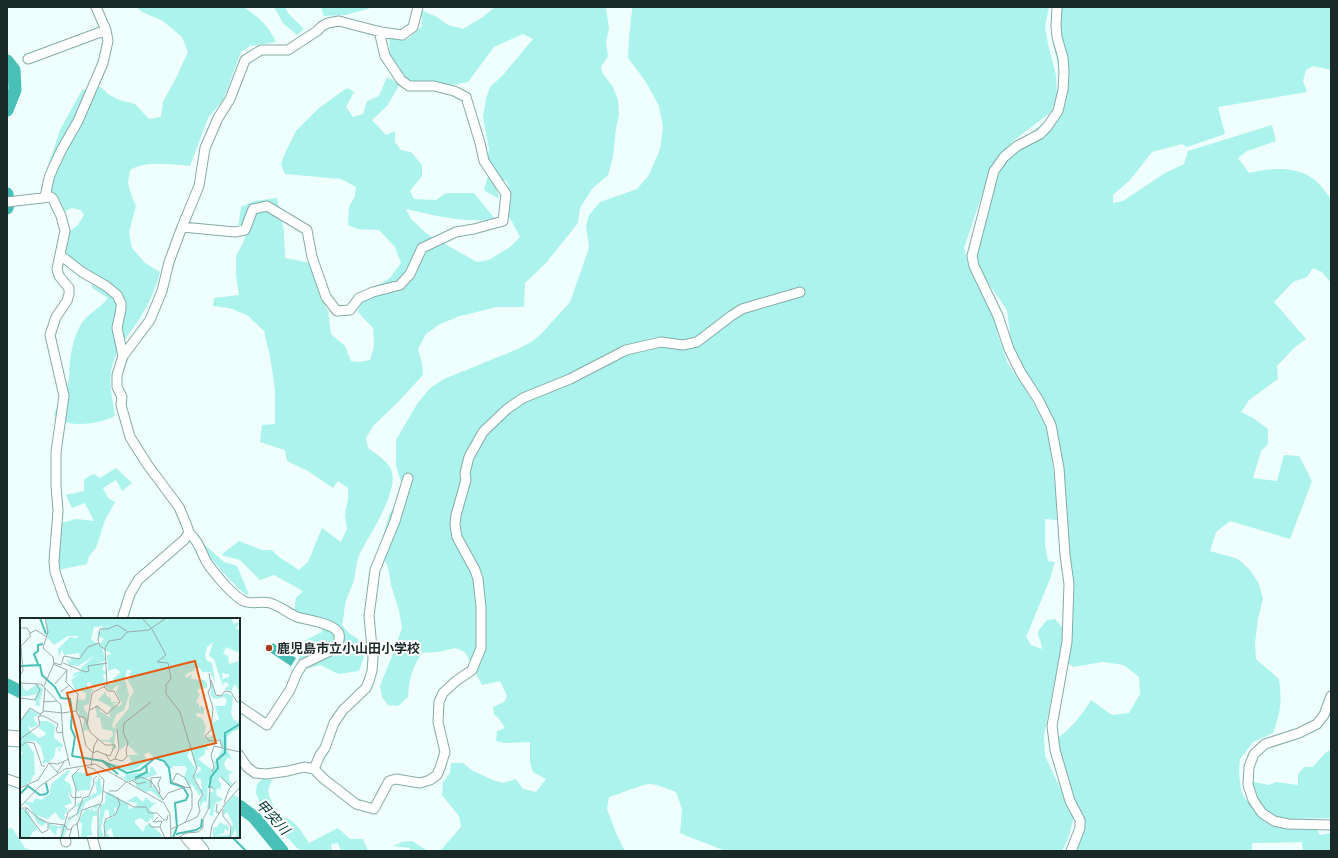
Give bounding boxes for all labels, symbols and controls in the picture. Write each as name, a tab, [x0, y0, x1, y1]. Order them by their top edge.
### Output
inset map	[20, 618, 240, 838]
place label: 鹿児島市立小山田小学校	[277, 641, 420, 657]
marker: 鹿児島市立小山田小学校	[264, 643, 274, 653]
water label: 甲突川	[252, 796, 295, 840]

